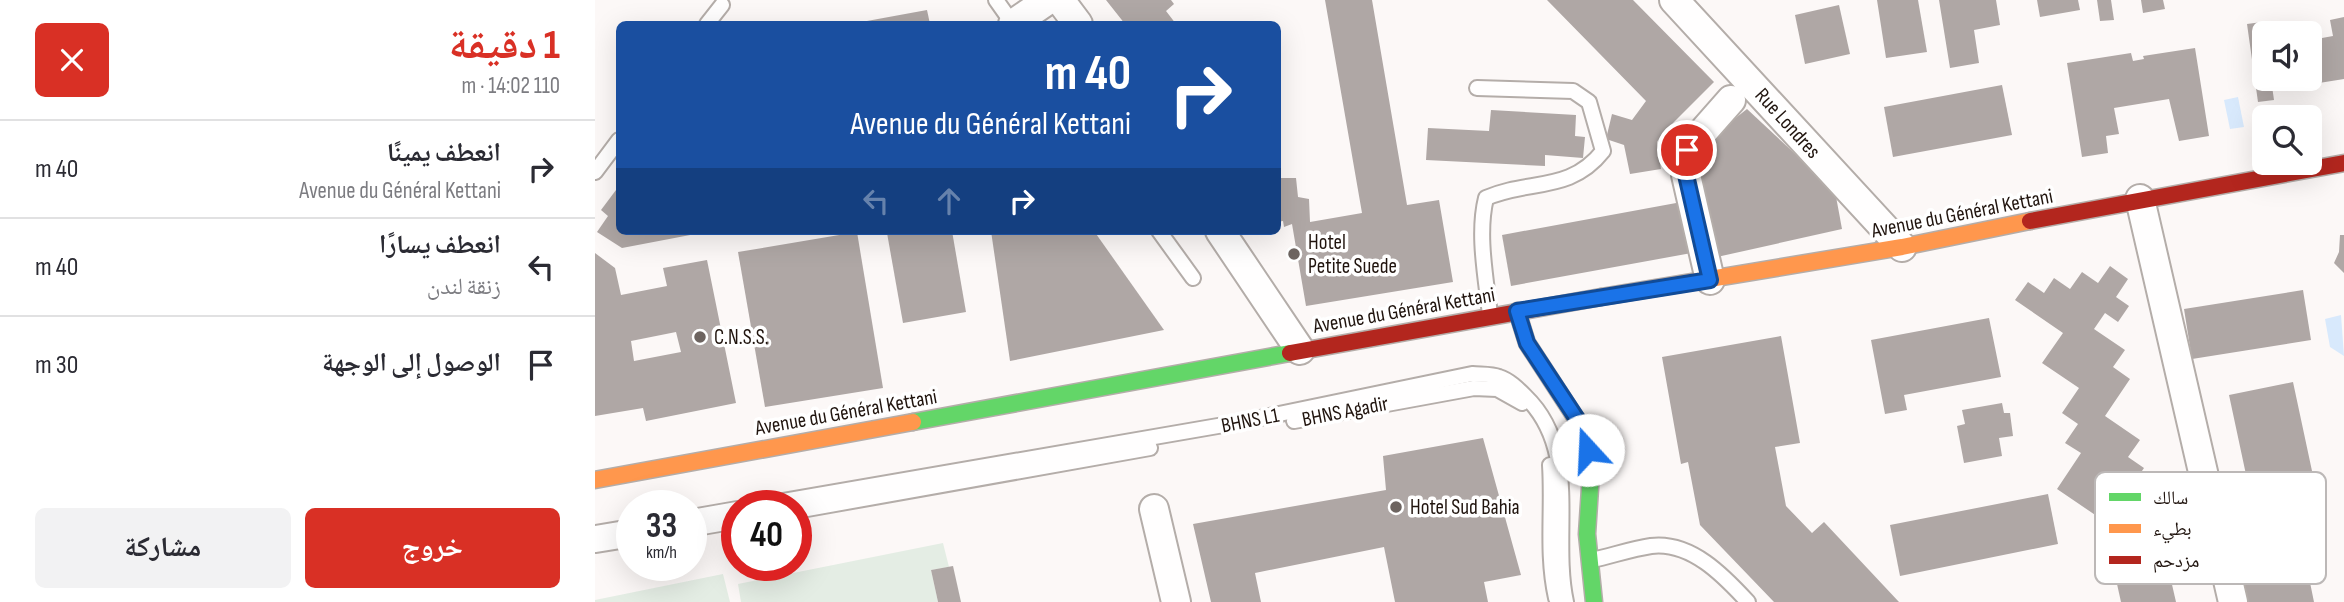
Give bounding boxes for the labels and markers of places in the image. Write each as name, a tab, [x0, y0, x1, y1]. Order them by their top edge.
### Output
pin	[1657, 120, 1717, 180]
place label: Hotel Petite Suede	[1308, 230, 1397, 279]
marker: Hotel Petite Suede	[1286, 246, 1302, 262]
place label: C.N.S.S.	[714, 325, 769, 350]
marker: C.N.S.S.	[692, 329, 708, 345]
place label: Hotel Sud Bahia	[1410, 495, 1520, 520]
marker: Hotel Sud Bahia	[1388, 499, 1404, 515]

